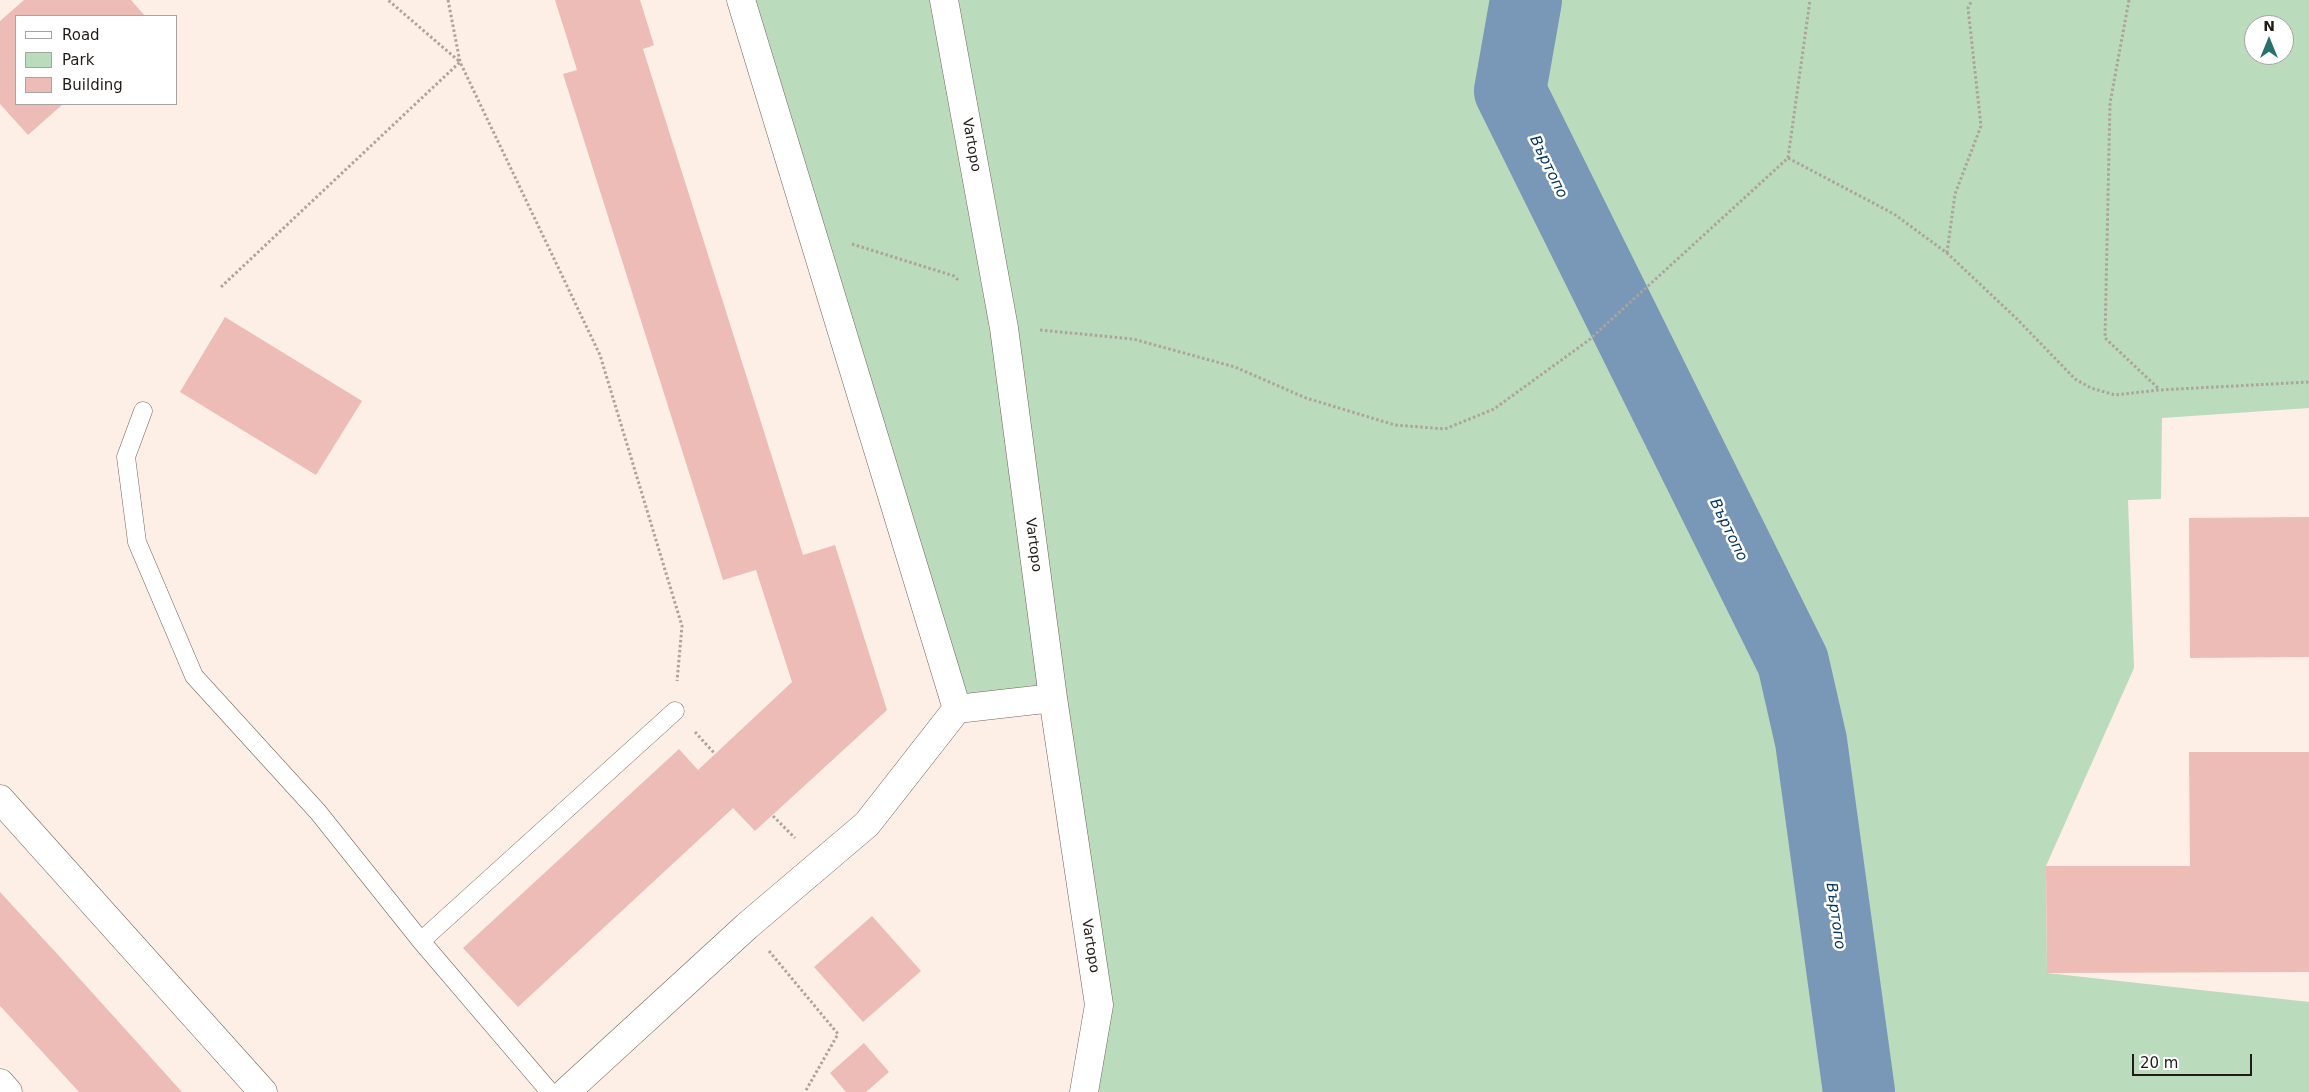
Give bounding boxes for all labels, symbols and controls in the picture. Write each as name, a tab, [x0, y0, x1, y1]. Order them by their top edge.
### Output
legend	[15, 15, 178, 105]
north arrow	[2244, 15, 2294, 65]
text: N	[2263, 18, 2275, 34]
text: Road	[62, 26, 100, 44]
text: Park	[62, 51, 94, 69]
text: Building	[62, 76, 123, 94]
street label: Vartopo	[958, 117, 984, 173]
water label: Въртопо	[1525, 133, 1571, 201]
water label: Въртопо	[1705, 496, 1751, 564]
street label: Vartopo	[1021, 517, 1045, 573]
water label: Въртопо	[1821, 881, 1849, 951]
street label: Vartopo	[1077, 918, 1103, 974]
scale bar	[2134, 1044, 2254, 1076]
text: 20 m	[2140, 1054, 2178, 1072]

